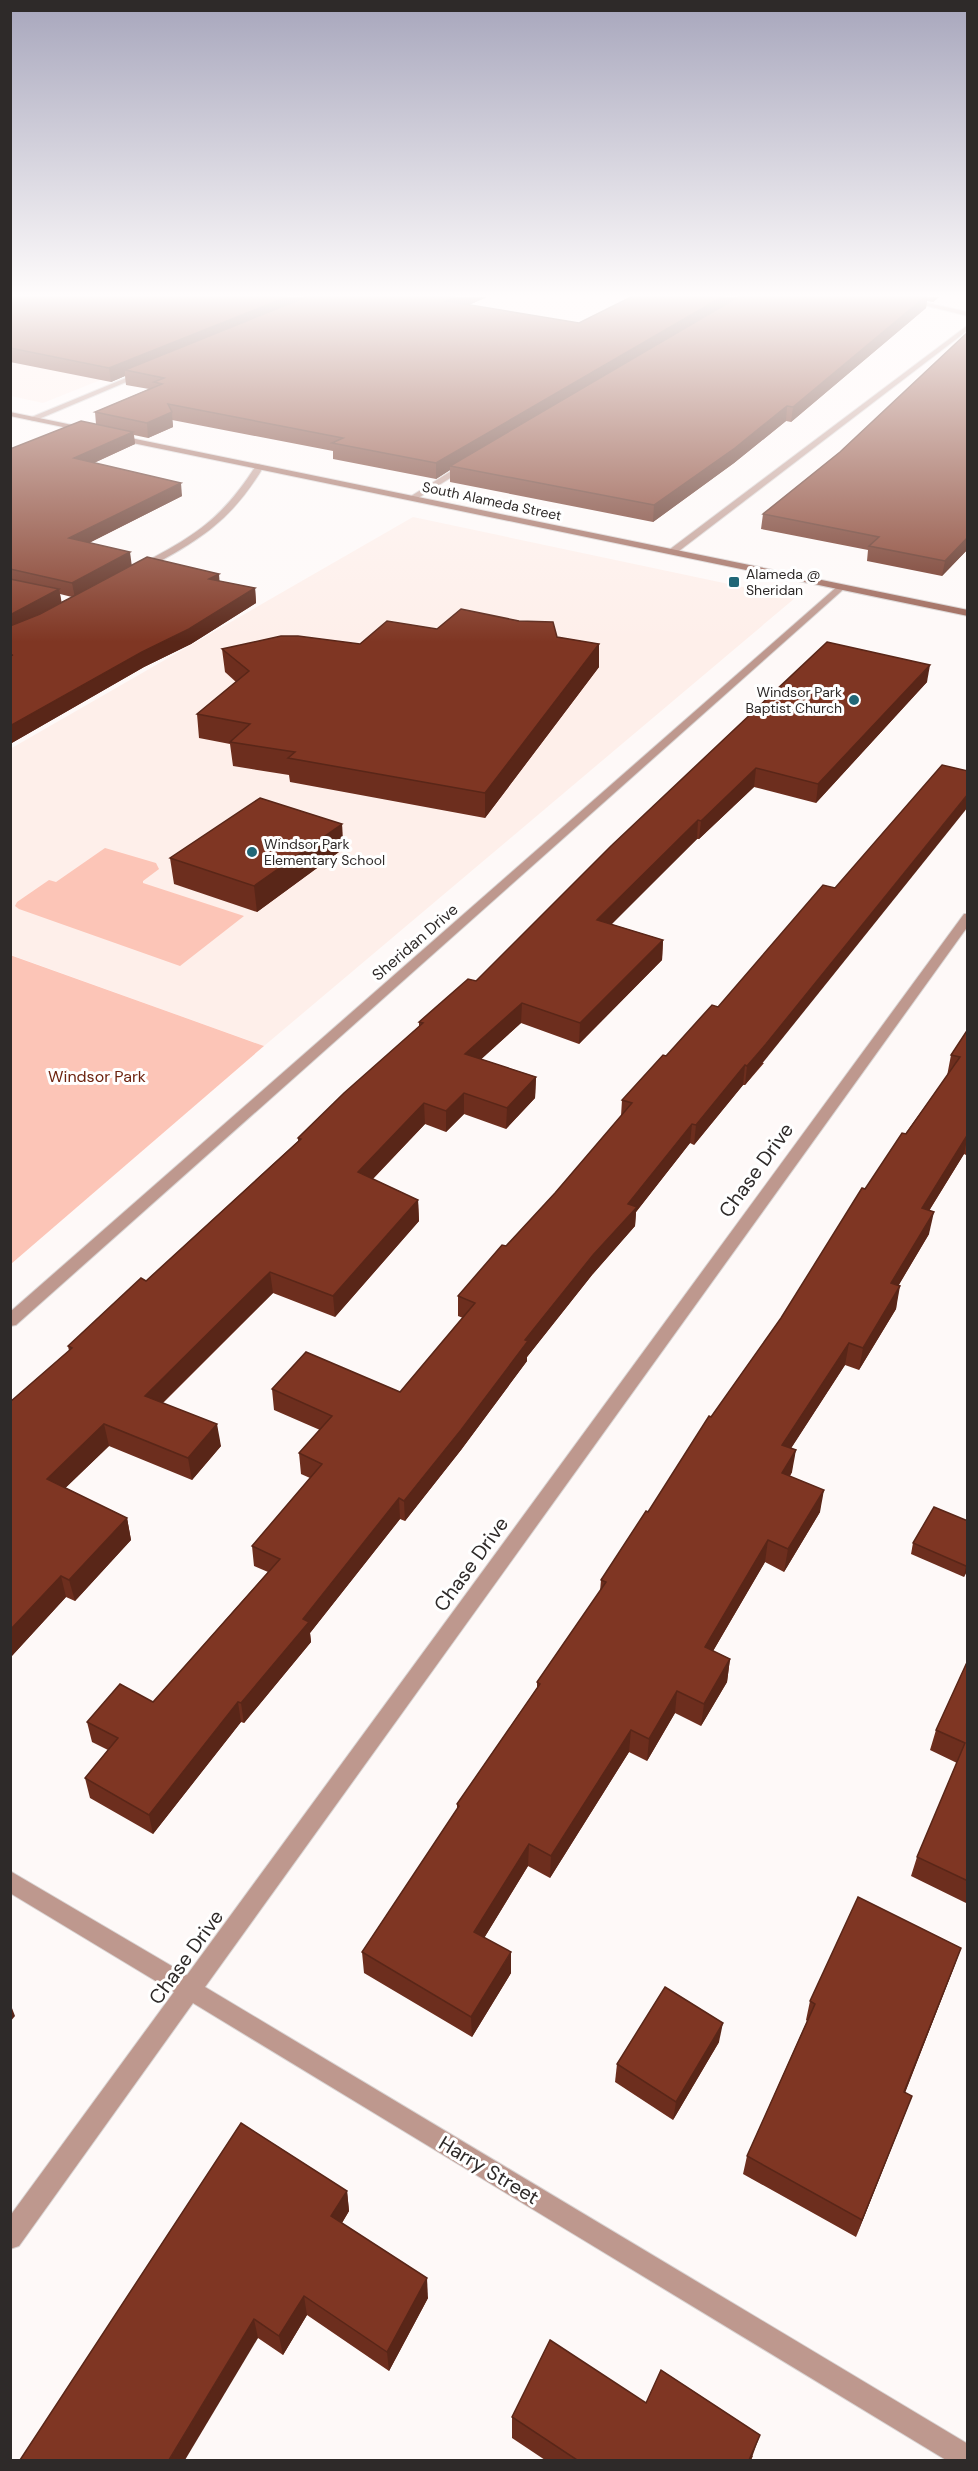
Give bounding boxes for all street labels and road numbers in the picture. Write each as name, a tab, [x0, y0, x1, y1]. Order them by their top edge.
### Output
street label: South Alameda Street	[421, 477, 563, 525]
street label: Sheridan Drive	[368, 899, 462, 985]
street label: Chase Drive	[713, 1118, 799, 1222]
street label: Chase Drive	[428, 1512, 514, 1616]
street label: Chase Drive	[143, 1905, 229, 2009]
street label: Harry Street	[434, 2130, 544, 2210]

